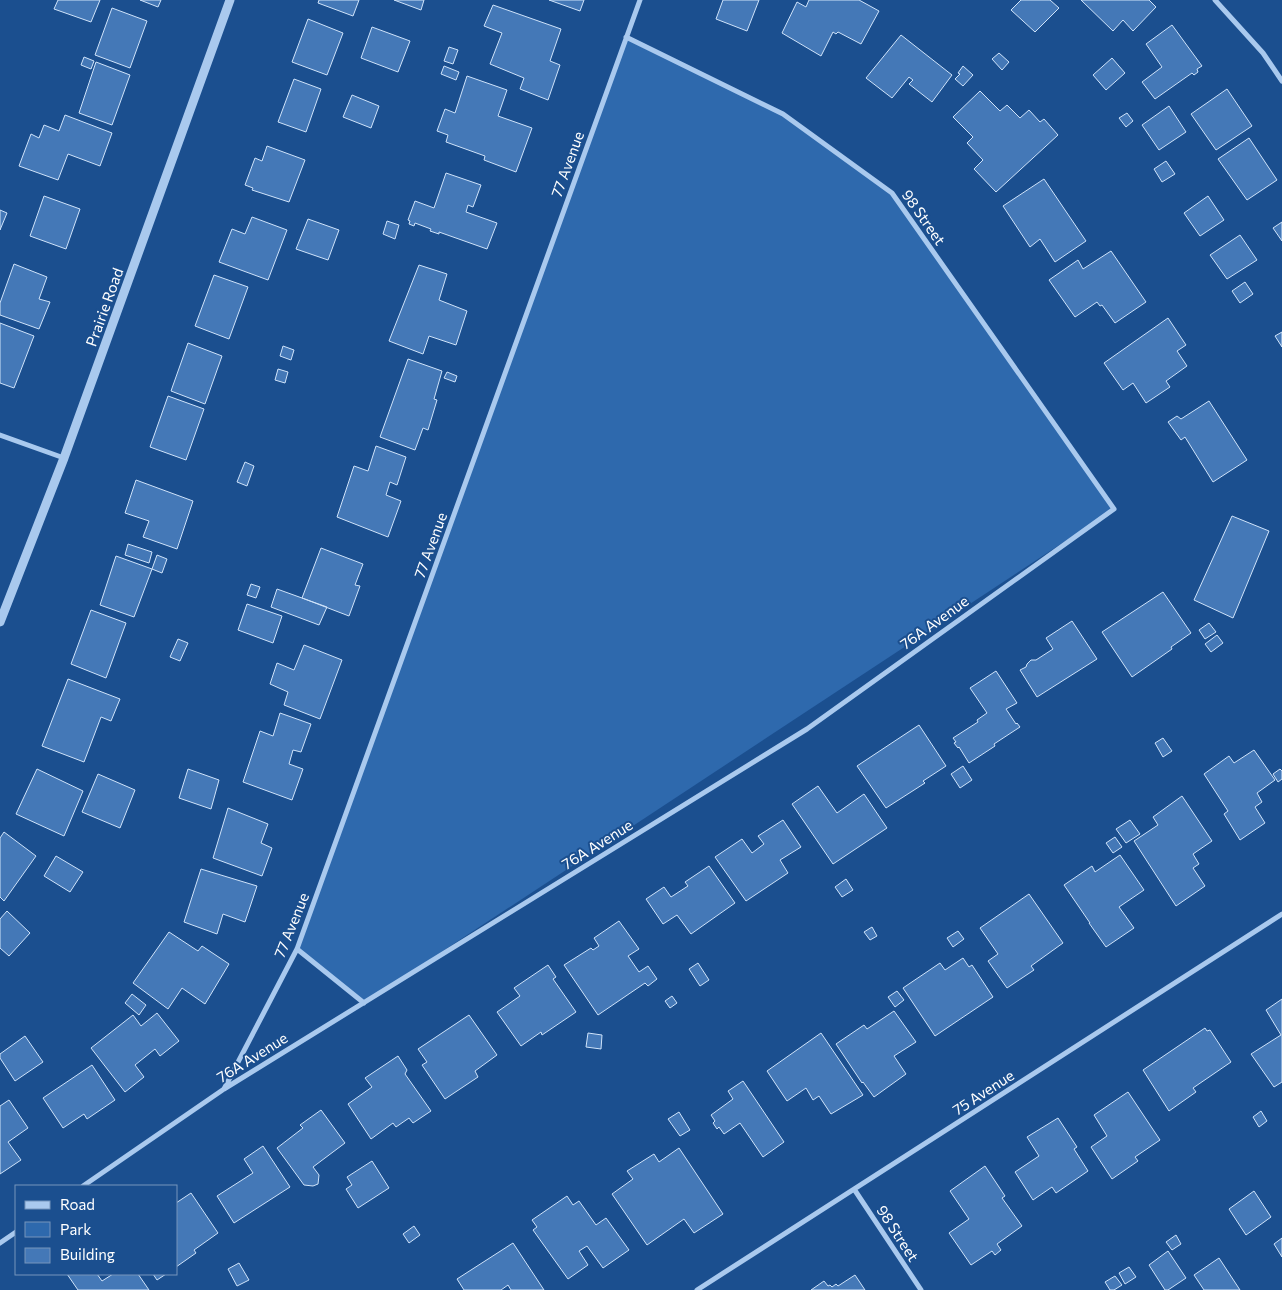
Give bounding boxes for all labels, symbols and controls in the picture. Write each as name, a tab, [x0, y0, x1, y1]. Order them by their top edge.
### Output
street label: 77 Avenue	[547, 129, 587, 199]
street label: 98 Street	[898, 186, 950, 248]
street label: Prairie Road	[81, 265, 127, 349]
street label: 77 Avenue	[410, 510, 450, 580]
street label: 76A Avenue	[896, 591, 972, 653]
street label: 76A Avenue	[558, 815, 636, 873]
street label: 77 Avenue	[270, 890, 312, 960]
street label: 76A Avenue	[213, 1028, 291, 1086]
street label: 75 Avenue	[949, 1066, 1017, 1118]
legend	[15, 1185, 178, 1275]
text: Road	[60, 1195, 95, 1213]
street label: 98 Street	[873, 1201, 923, 1265]
text: Park	[60, 1220, 91, 1238]
text: Building	[60, 1245, 115, 1263]

